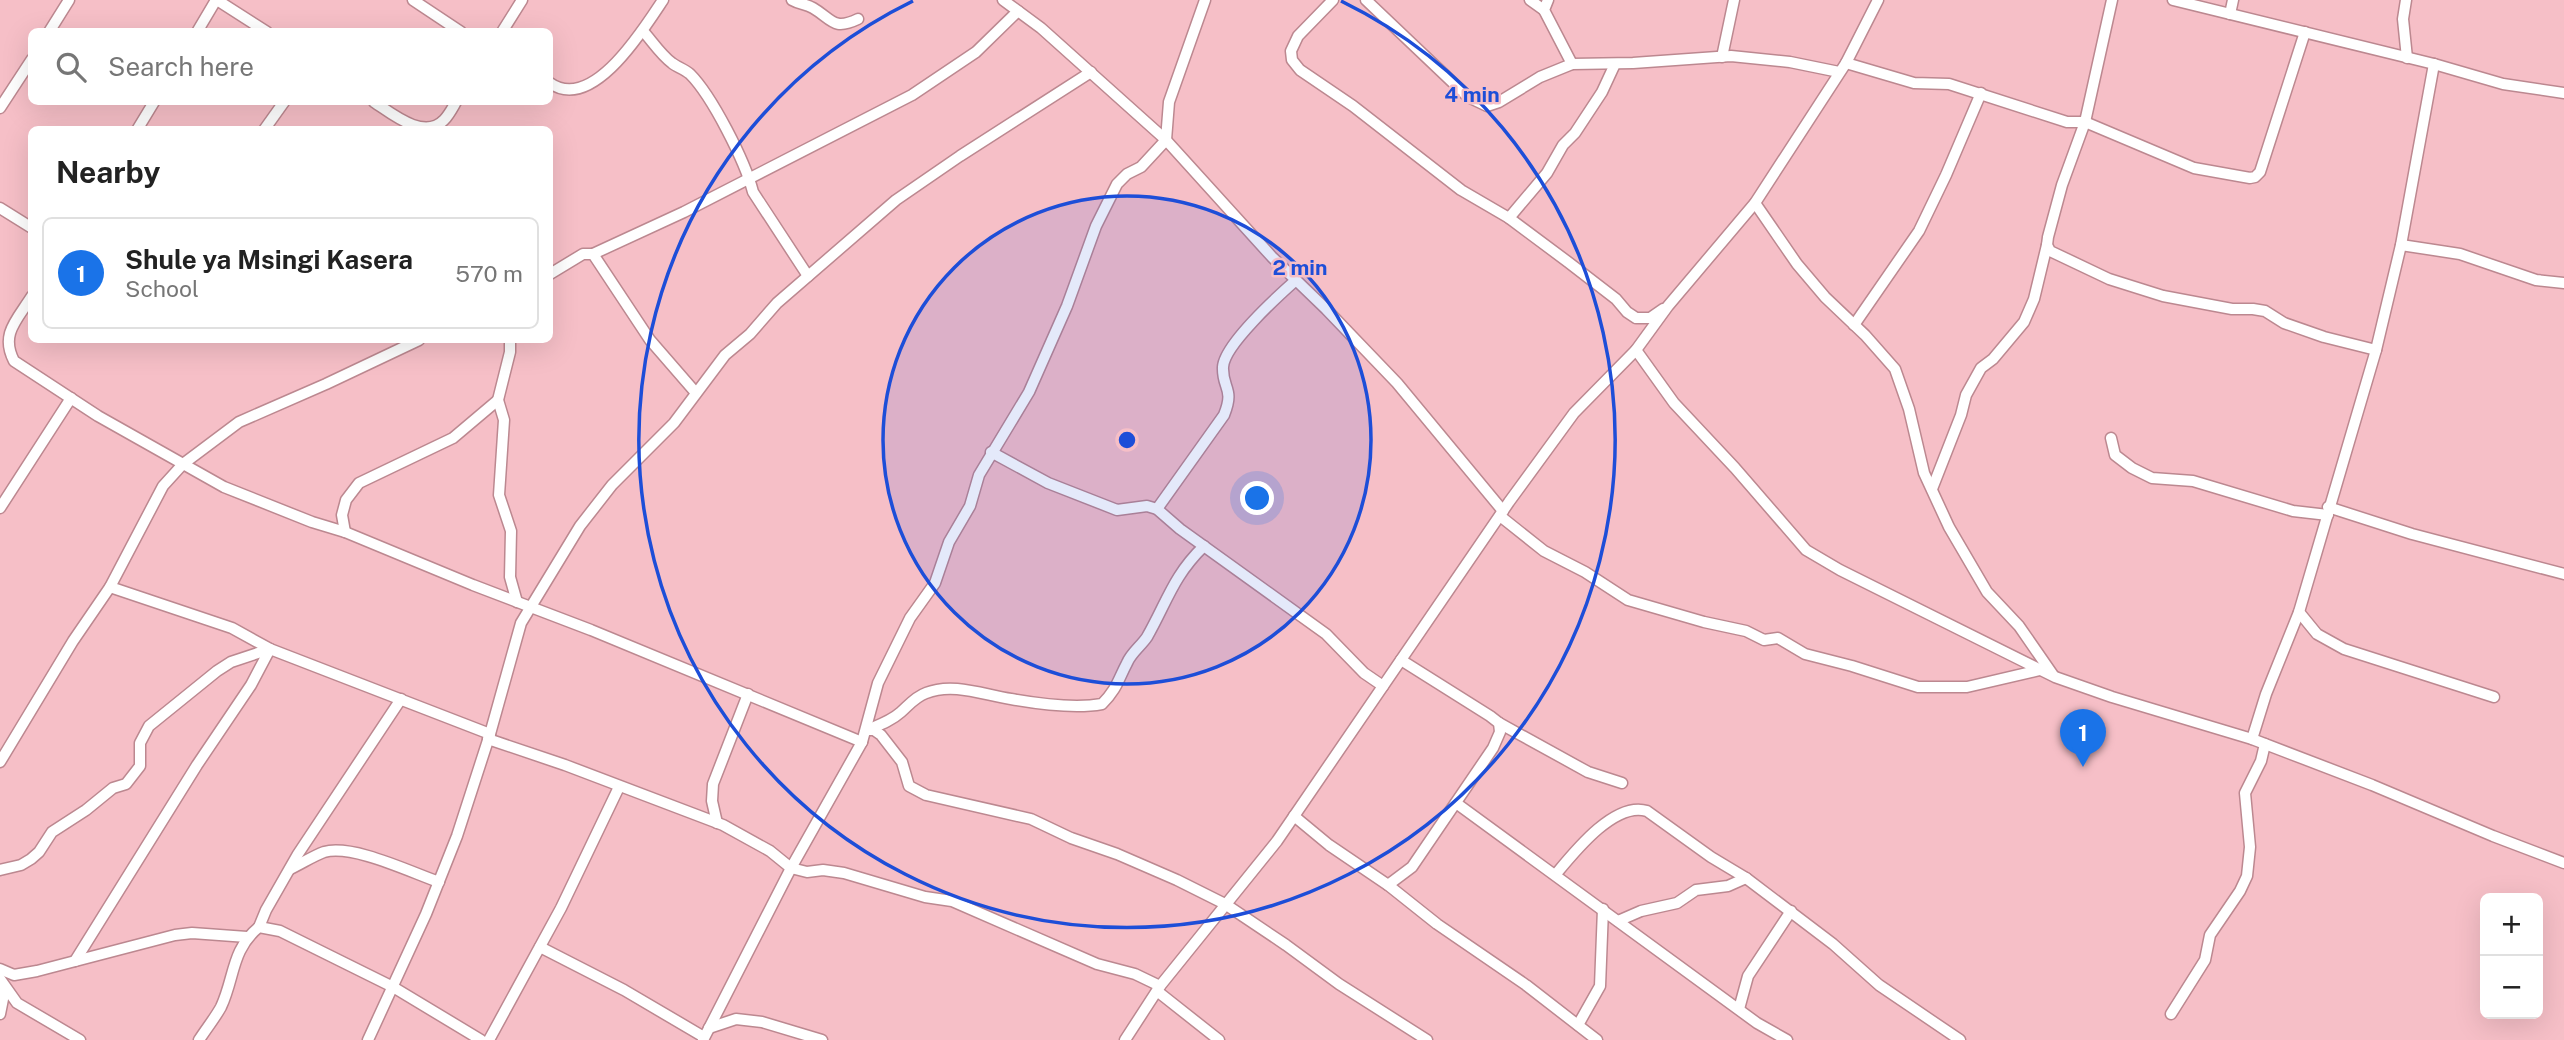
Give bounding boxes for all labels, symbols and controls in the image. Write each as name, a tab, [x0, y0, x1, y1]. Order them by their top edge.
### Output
search box	[28, 28, 553, 105]
icon: search	[52, 48, 90, 86]
text: Search here	[108, 51, 254, 82]
text: 4 min	[1444, 82, 1500, 107]
text: Nearby	[56, 154, 160, 190]
text: Shule ya Msingi Kasera	[125, 244, 413, 275]
text: 2 min	[1272, 255, 1328, 280]
text: 1	[76, 260, 86, 287]
text: 570 m	[455, 260, 523, 287]
text: School	[125, 275, 199, 302]
centre of rings	[1115, 428, 1139, 452]
your location	[1240, 481, 1274, 515]
pin: 1	[2060, 709, 2106, 767]
map controls	[2480, 893, 2543, 1019]
button: +	[2480, 893, 2543, 956]
button: −	[2480, 956, 2543, 1019]

